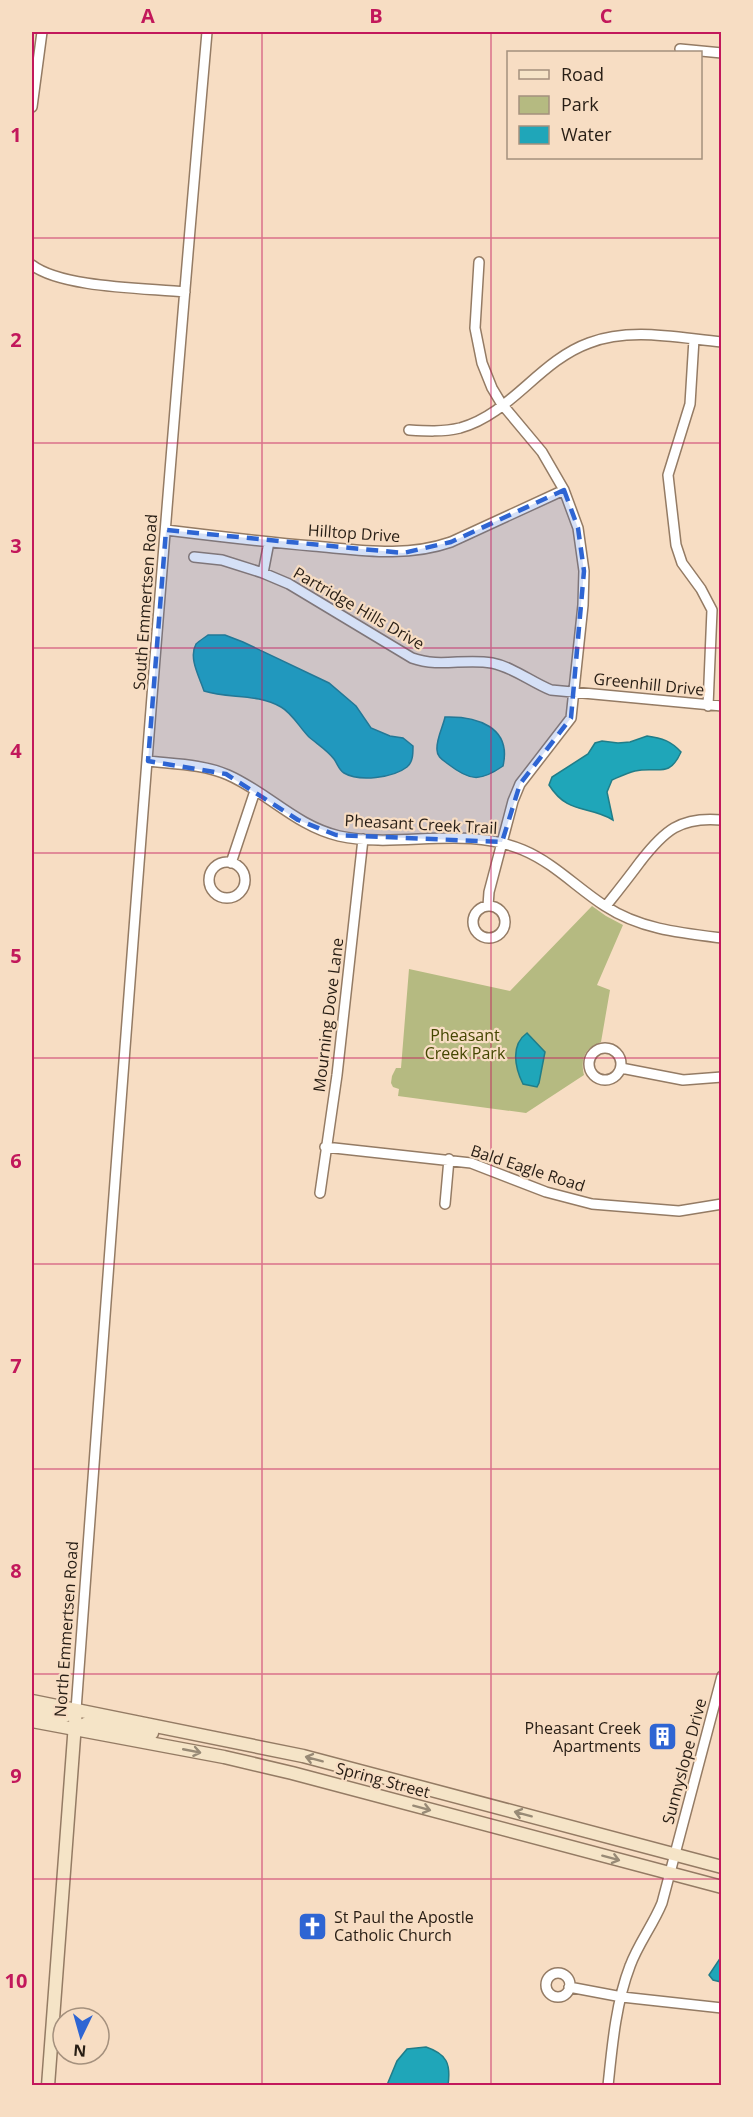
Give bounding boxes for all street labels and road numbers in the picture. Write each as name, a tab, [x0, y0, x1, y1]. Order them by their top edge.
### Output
street label: South Emmertsen Road	[128, 513, 162, 691]
street label: Hilltop Drive	[307, 519, 401, 547]
street label: Partridge Hills Drive	[289, 562, 429, 654]
street label: Greenhill Drive	[593, 667, 705, 701]
street label: Pheasant Creek Trail	[344, 809, 498, 839]
street label: Mourning Dove Lane	[308, 937, 348, 1093]
street label: Bald Eagle Road	[468, 1139, 588, 1197]
street label: North Emmertsen Road	[49, 1540, 83, 1718]
street label: Sunnyslope Drive	[657, 1696, 711, 1826]
street label: Spring Street	[334, 1757, 433, 1803]

